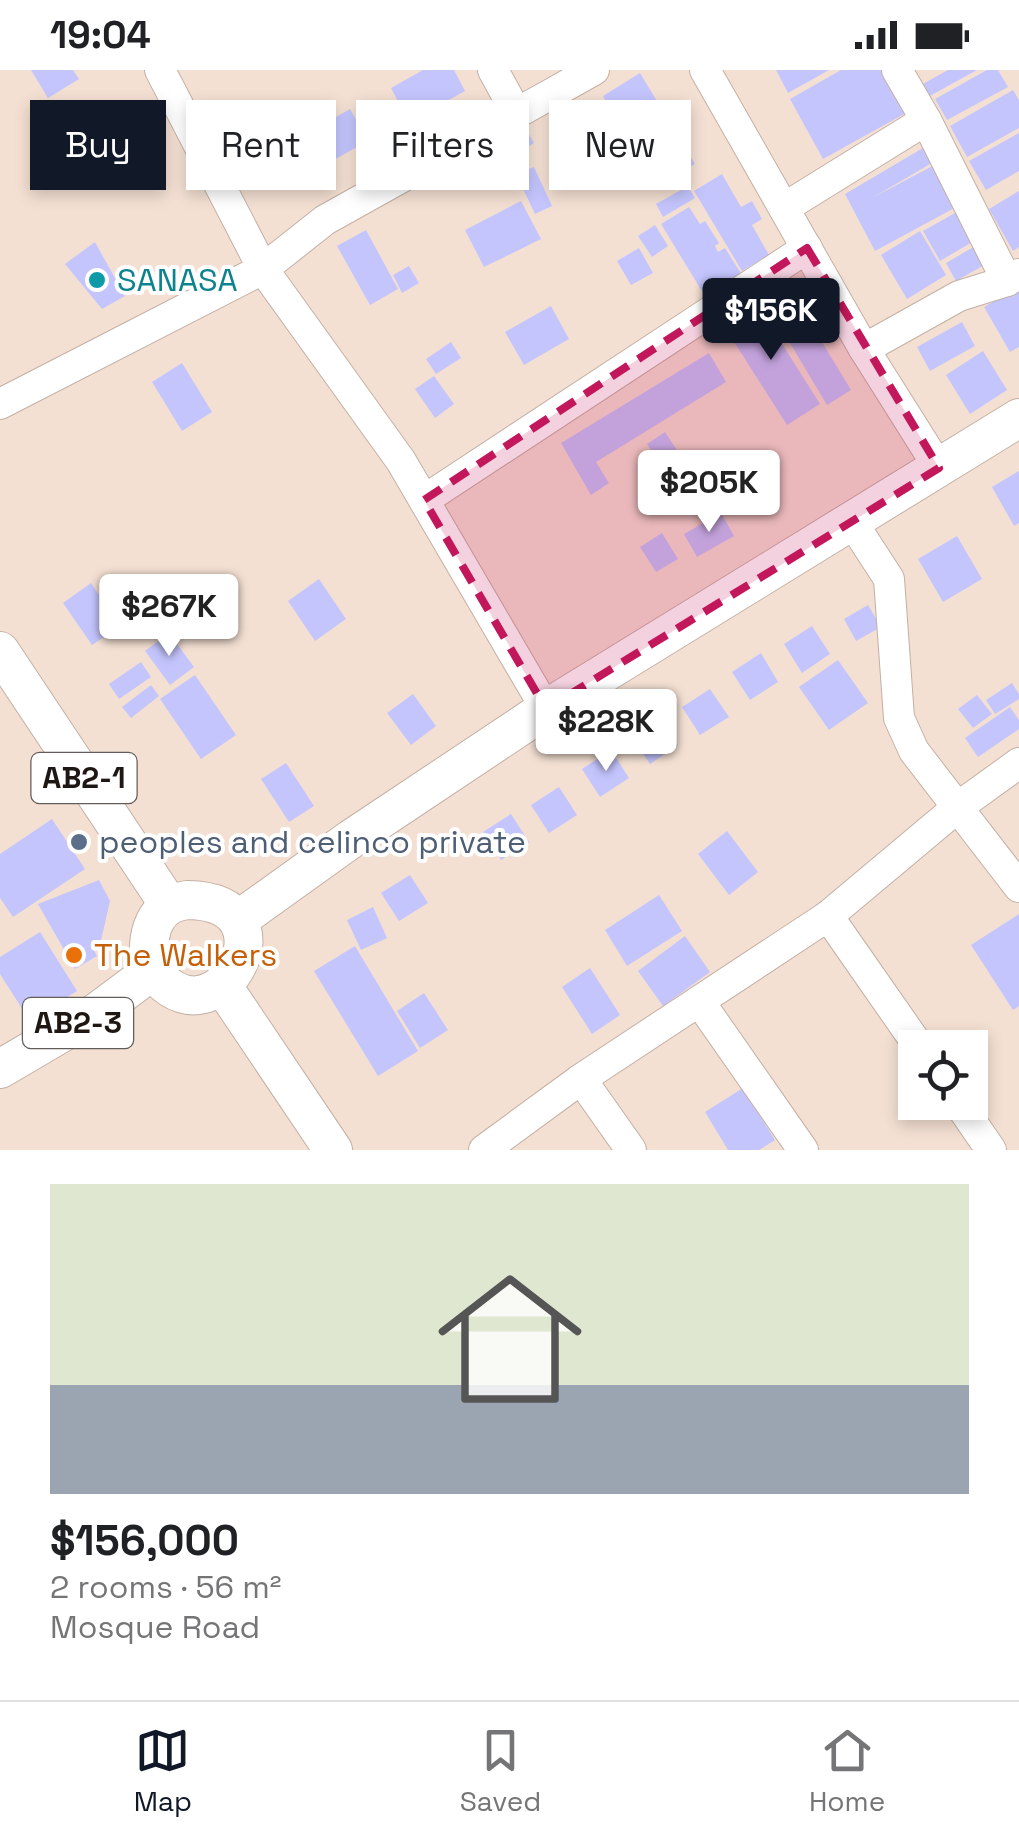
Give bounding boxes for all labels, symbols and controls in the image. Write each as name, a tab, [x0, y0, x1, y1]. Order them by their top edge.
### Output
text: 19:04	[50, 11, 151, 59]
chip: Buy	[30, 100, 166, 190]
chip: Rent	[186, 100, 336, 190]
chip: Filters	[356, 100, 529, 190]
chip: New	[549, 100, 691, 190]
place label: SANASA	[117, 260, 238, 300]
marker: SANASA	[86, 269, 108, 291]
pin: $156K	[701, 278, 841, 363]
text: $156K	[725, 290, 817, 330]
pin: $205K	[639, 450, 779, 535]
text: $205K	[660, 462, 758, 502]
pin: $267K	[99, 574, 239, 659]
text: $267K	[121, 586, 217, 626]
pin: $228K	[536, 689, 676, 774]
text: $228K	[558, 701, 654, 741]
road number: AB2-1	[32, 753, 136, 803]
place label: peoples and celinco private	[99, 822, 526, 862]
marker: peoples and celinco private	[68, 831, 90, 853]
place label: The Walkers	[94, 935, 277, 975]
marker: The Walkers	[63, 944, 85, 966]
road number: AB2-3	[23, 998, 133, 1048]
map controls	[898, 1030, 988, 1120]
button: locate	[898, 1030, 988, 1120]
icon: home	[420, 1249, 600, 1429]
text: $156,000	[50, 1514, 239, 1567]
text: 2 rooms · 56 m²	[50, 1567, 282, 1607]
text: Mosque Road	[50, 1607, 260, 1647]
tab: Map	[134, 1723, 192, 1819]
tab: Saved	[460, 1723, 541, 1819]
tab: Home	[809, 1723, 885, 1819]

